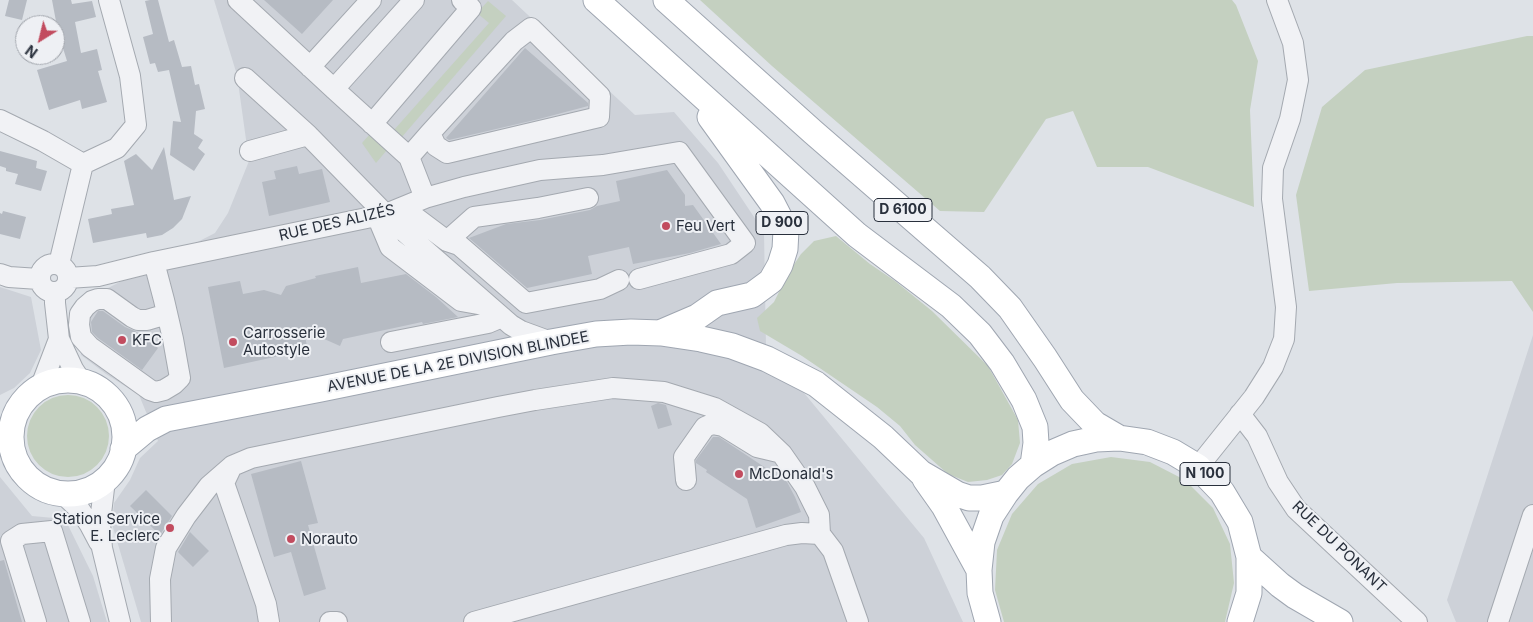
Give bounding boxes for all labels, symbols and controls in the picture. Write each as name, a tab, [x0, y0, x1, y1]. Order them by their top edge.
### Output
north arrow	[15, 15, 65, 65]
text: N	[22, 42, 41, 62]
road number: D 6100	[874, 198, 932, 222]
street label: RUE DES ALIZÉS	[277, 201, 397, 245]
road number: D 900	[756, 212, 808, 234]
place label: Feu Vert	[676, 217, 735, 235]
marker: Feu Vert	[660, 220, 672, 232]
place label: Carrosserie Autostyle	[243, 324, 325, 359]
street label: AVENUE DE LA 2E DIVISION BLINDEE	[326, 328, 590, 396]
place label: KFC	[132, 331, 162, 349]
marker: KFC	[116, 334, 128, 346]
marker: Carrosserie Autostyle	[227, 336, 239, 348]
road number: N 100	[1180, 462, 1230, 486]
place label: McDonald's	[749, 465, 833, 483]
marker: McDonald's	[733, 468, 745, 480]
street label: RUE DU PONANT	[1288, 497, 1390, 597]
place label: Station Service E. Leclerc	[53, 510, 160, 545]
marker: Station Service E. Leclerc	[164, 522, 176, 534]
place label: Norauto	[301, 530, 358, 548]
marker: Norauto	[285, 533, 297, 545]

